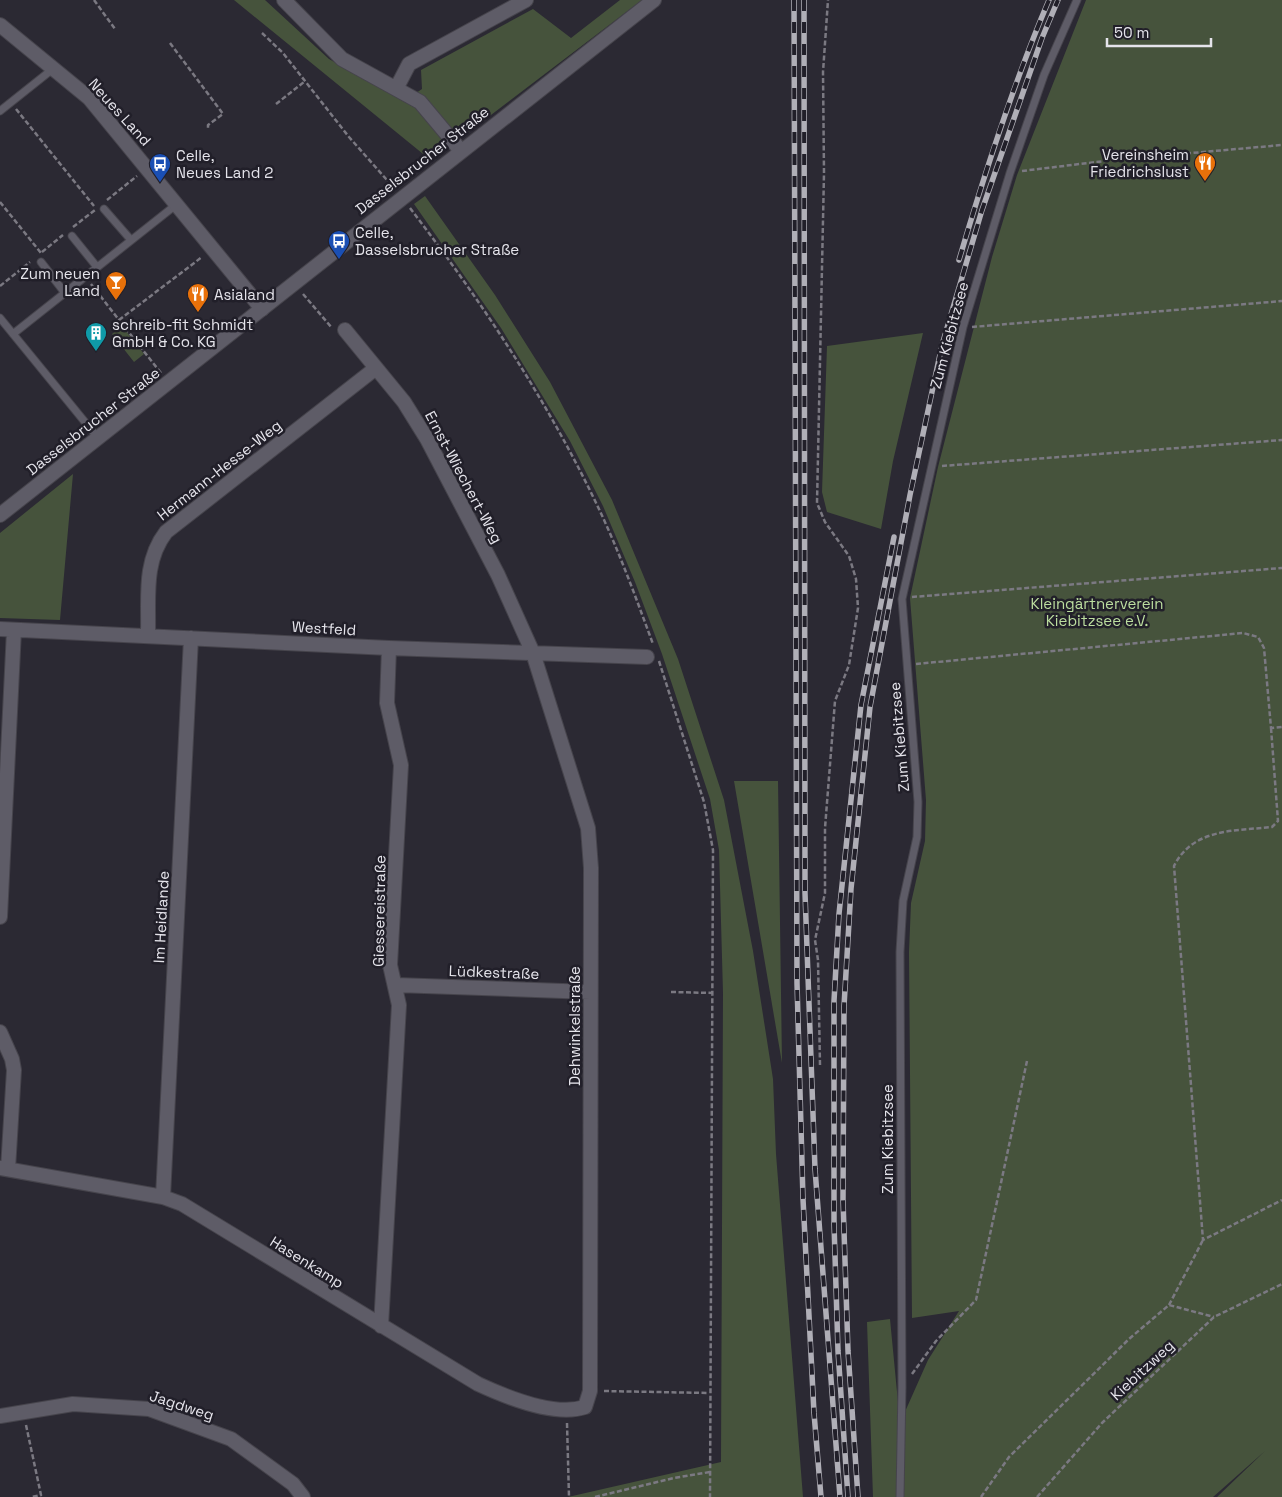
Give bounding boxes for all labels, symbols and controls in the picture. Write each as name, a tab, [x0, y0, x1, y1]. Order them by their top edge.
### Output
scale bar	[1107, 15, 1211, 47]
text: 50 m	[1114, 23, 1149, 42]
street label: Neues Land	[85, 74, 155, 150]
street label: Dasselsbrucher Straße	[351, 102, 493, 218]
place label: Vereinsheim Friedrichslust	[1090, 145, 1189, 181]
place label: Celle, Neues Land 2	[176, 146, 273, 182]
restaurant icon: Vereinsheim Friedrichslust	[1193, 151, 1217, 182]
bus stop icon: Celle, Neues Land 2	[148, 152, 172, 183]
place label: Celle, Dasselsbrucher Straße	[355, 223, 519, 259]
bus stop icon: Celle, Dasselsbrucher Straße	[327, 229, 351, 260]
place label: Zum neuen Land	[20, 264, 100, 300]
bar icon: Zum neuen Land	[104, 270, 128, 301]
street label: Zum Kiebitzsee	[926, 279, 972, 391]
restaurant icon: Asialand	[186, 282, 210, 313]
place label: Asialand	[214, 285, 275, 304]
place label: schreib-fit Schmidt GmbH & Co. KG	[112, 315, 253, 351]
building icon: schreib-fit Schmidt GmbH & Co. KG	[84, 321, 108, 352]
street label: Dasselsbrucher Straße	[22, 363, 164, 479]
street label: Ernst-Wiechert-Weg	[421, 408, 507, 546]
street label: Hermann-Hesse-Weg	[153, 416, 285, 524]
park label: Kleingärtnerverein Kiebitzsee e.V.	[1031, 594, 1163, 630]
street label: Westfeld	[291, 617, 357, 639]
street label: Zum Kiebitzsee	[885, 681, 913, 793]
street label: Giessereistraße	[369, 855, 389, 967]
street label: Im Heidlande	[149, 870, 173, 964]
street label: Lüdkestraße	[448, 961, 540, 983]
street label: Dehwinkelstraße	[565, 966, 584, 1086]
street label: Zum Kiebitzsee	[878, 1084, 897, 1194]
street label: Hasenkamp	[267, 1232, 347, 1292]
street label: Kiebitzweg	[1106, 1336, 1178, 1404]
street label: Jagdweg	[147, 1386, 217, 1424]

